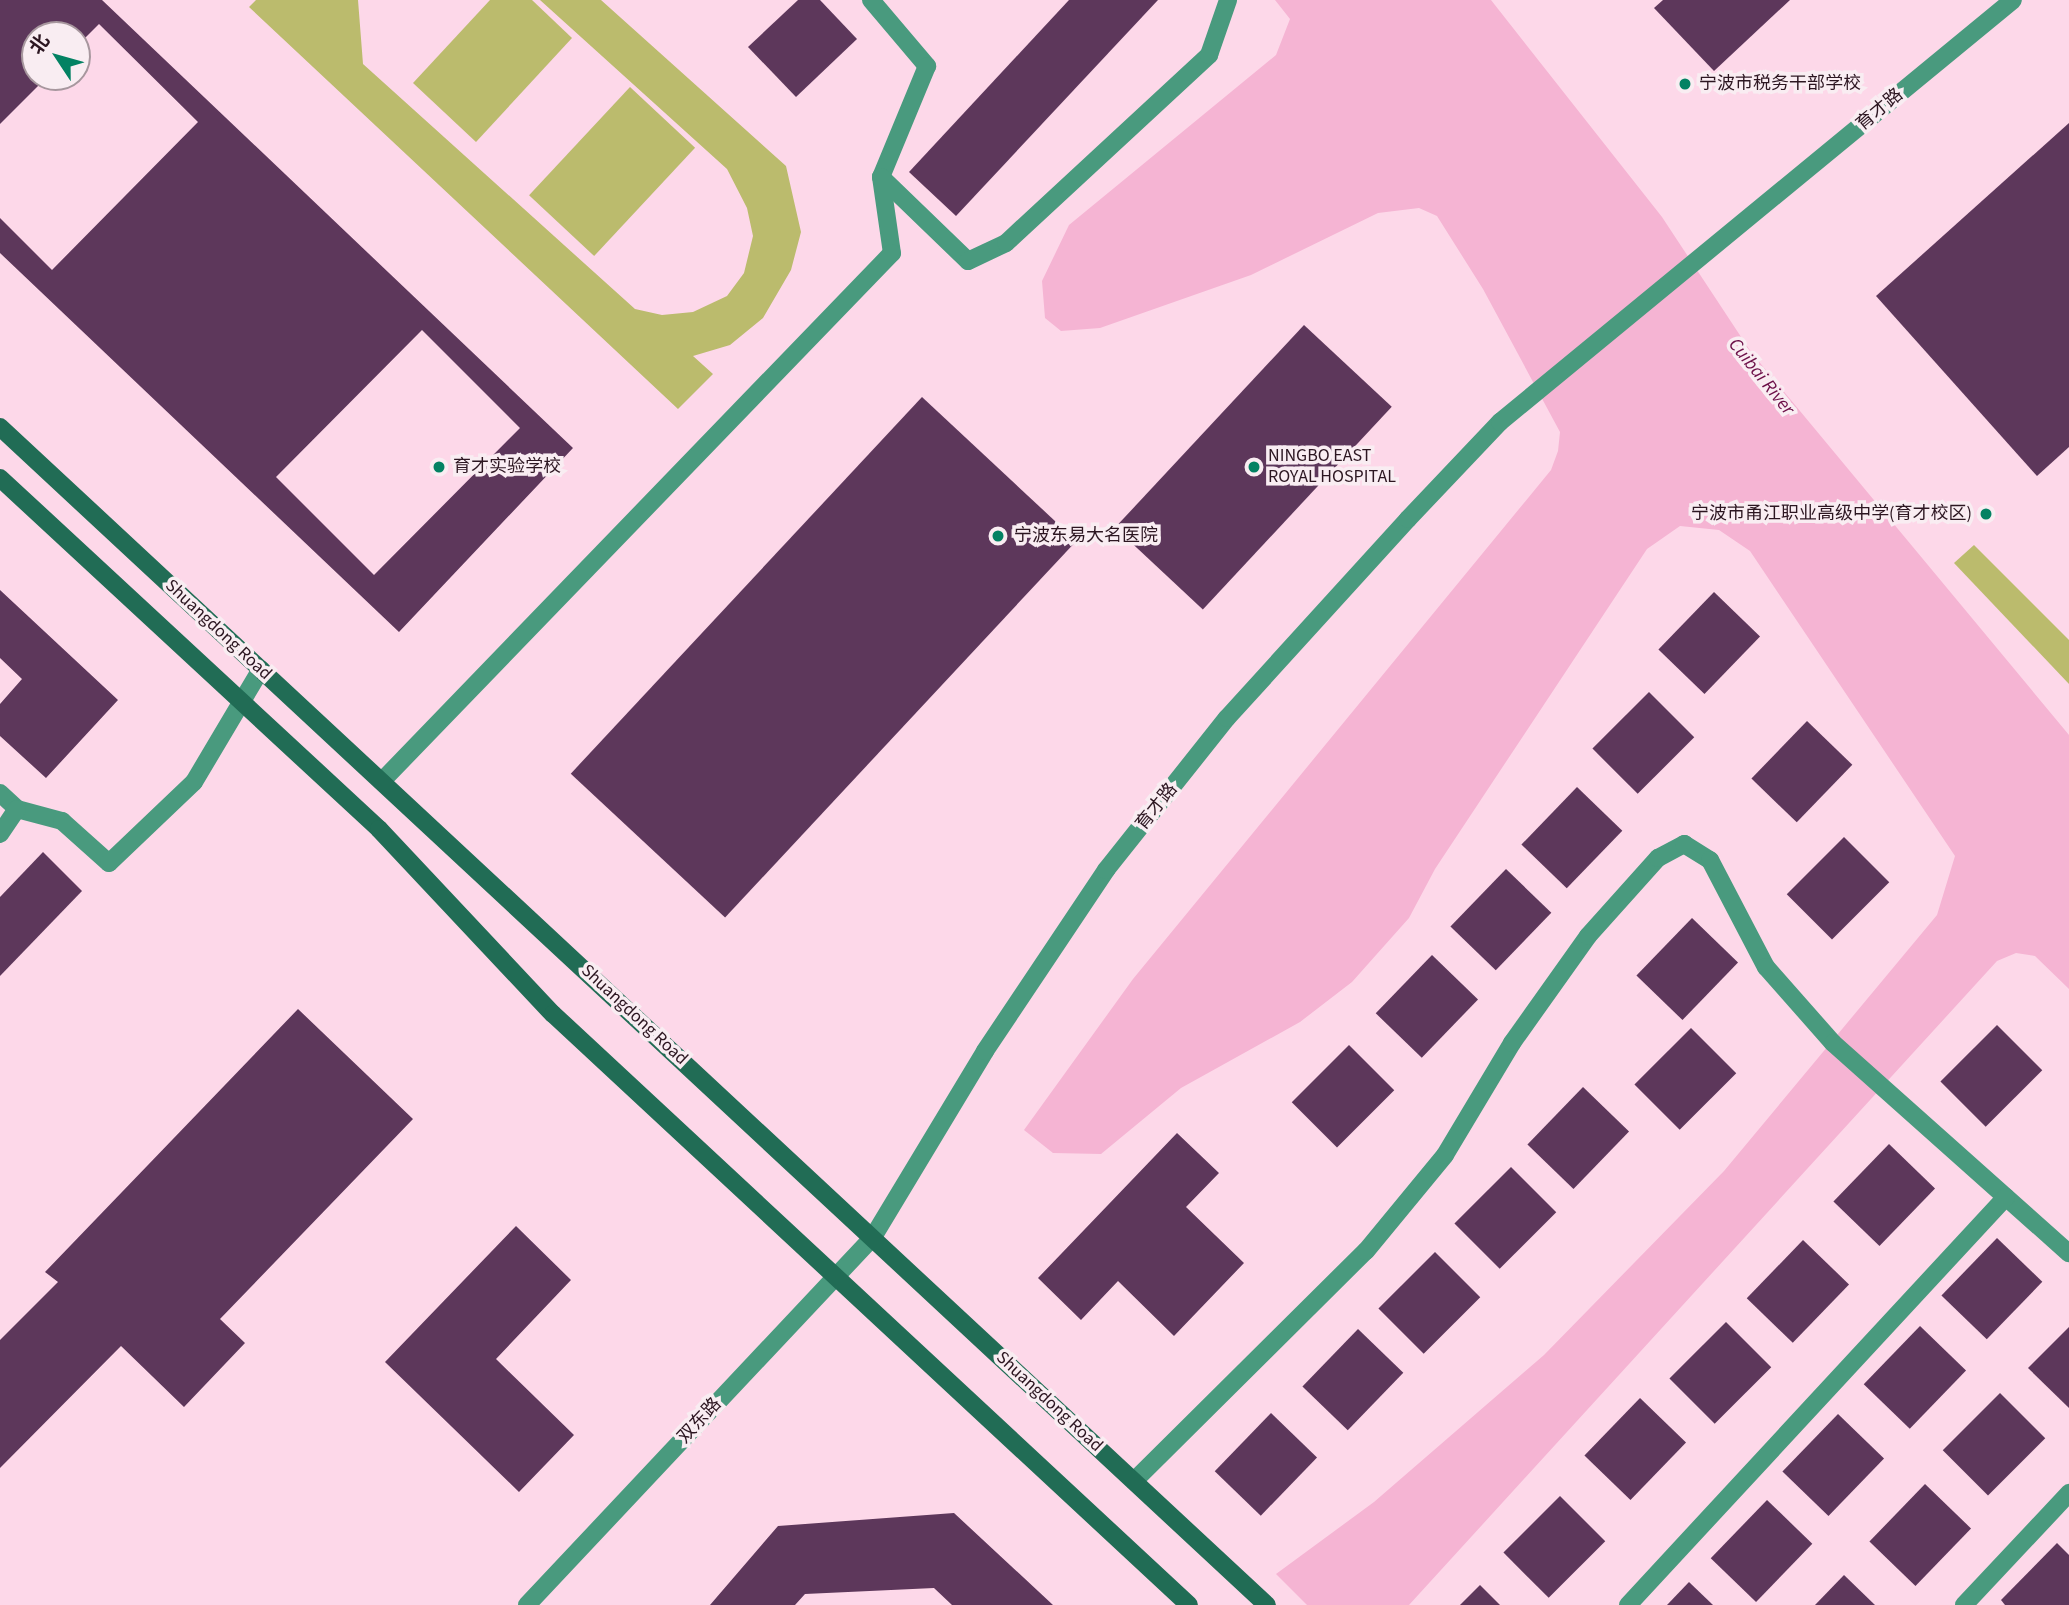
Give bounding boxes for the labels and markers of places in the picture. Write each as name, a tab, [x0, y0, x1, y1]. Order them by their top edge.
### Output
place label: 宁波市税务干部学校	[1699, 73, 1861, 95]
marker: 宁波市税务干部学校	[1677, 76, 1693, 92]
place label: NINGBO EAST ROYAL HOSPITAL	[1268, 446, 1396, 489]
place label: 育才实验学校	[453, 456, 561, 478]
marker: 育才实验学校	[431, 459, 447, 475]
marker: NINGBO EAST ROYAL HOSPITAL	[1246, 459, 1262, 475]
place label: 宁波市甬江职业高级中学(育才校区)	[1691, 503, 1972, 525]
marker: 宁波市甬江职业高级中学(育才校区)	[1978, 506, 1994, 522]
place label: 宁波东易大名医院	[1014, 525, 1158, 547]
marker: 宁波东易大名医院	[988, 526, 1008, 546]

